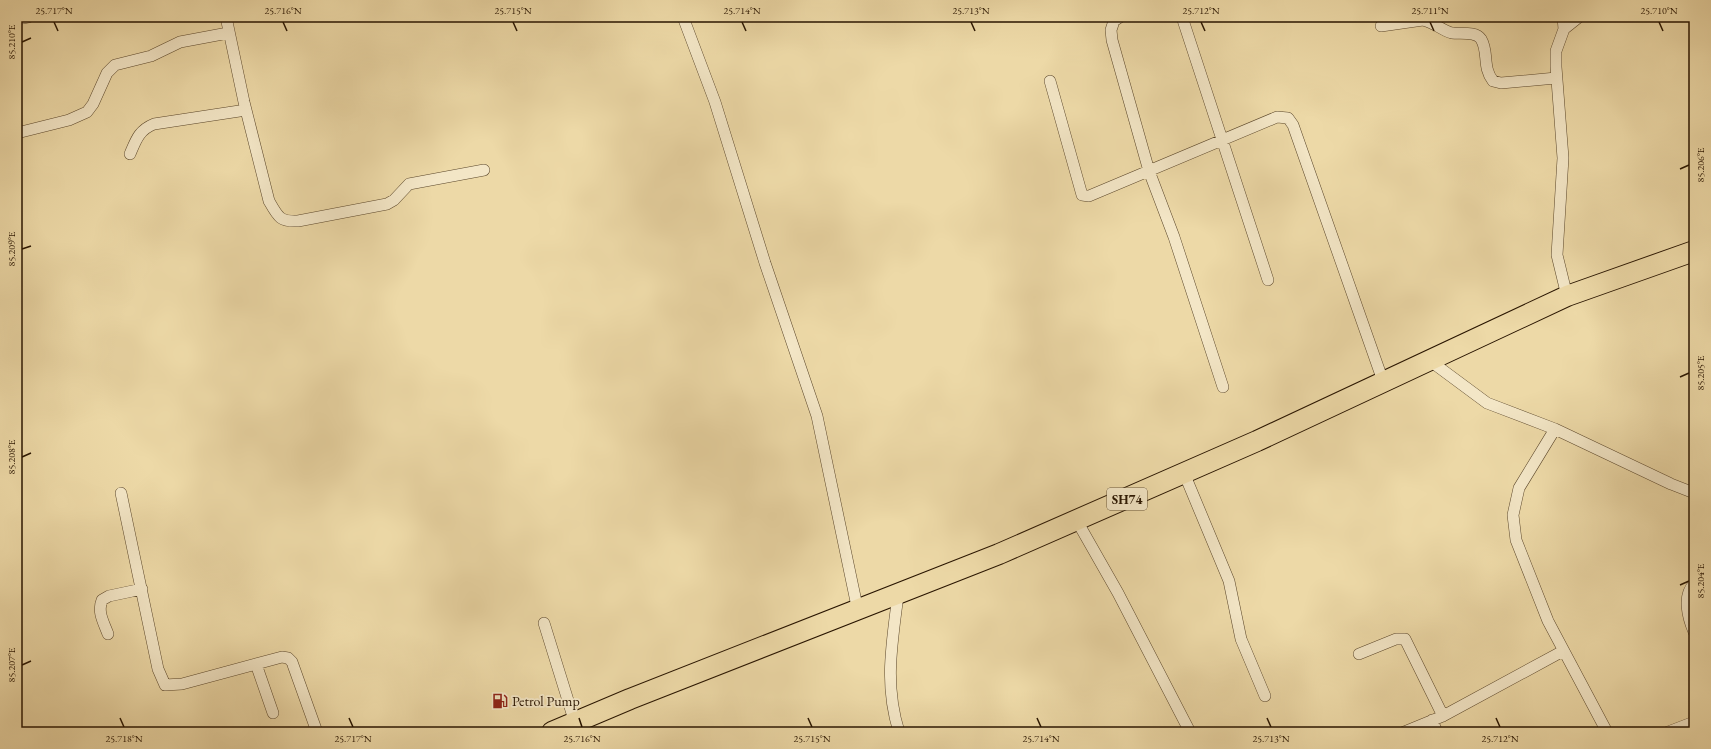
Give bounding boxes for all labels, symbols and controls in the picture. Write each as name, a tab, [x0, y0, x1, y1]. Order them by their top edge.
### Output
text: 25.717°N	[35, 4, 73, 17]
text: 25.716°N	[264, 4, 302, 17]
text: 25.715°N	[494, 4, 532, 17]
text: 25.714°N	[723, 4, 761, 17]
text: 25.713°N	[952, 4, 990, 17]
text: 25.712°N	[1182, 4, 1220, 17]
text: 25.711°N	[1411, 4, 1449, 17]
text: 25.710°N	[1640, 4, 1678, 17]
text: 85.210°E	[5, 24, 18, 59]
text: 85.206°E	[1694, 147, 1707, 182]
text: 85.209°E	[5, 231, 18, 266]
text: 85.205°E	[1694, 355, 1707, 390]
text: 85.208°E	[5, 439, 18, 474]
road number: SH74	[1107, 488, 1147, 510]
text: 85.204°E	[1694, 563, 1707, 598]
text: 85.207°E	[5, 647, 18, 682]
fuel station icon: Petrol Pump	[491, 692, 509, 710]
place label: Petrol Pump	[512, 692, 580, 710]
text: 25.718°N	[105, 732, 143, 745]
text: 25.717°N	[334, 732, 372, 745]
text: 25.716°N	[563, 732, 601, 745]
text: 25.715°N	[793, 732, 831, 745]
text: 25.714°N	[1022, 732, 1060, 745]
text: 25.713°N	[1252, 732, 1290, 745]
text: 25.712°N	[1481, 732, 1519, 745]

